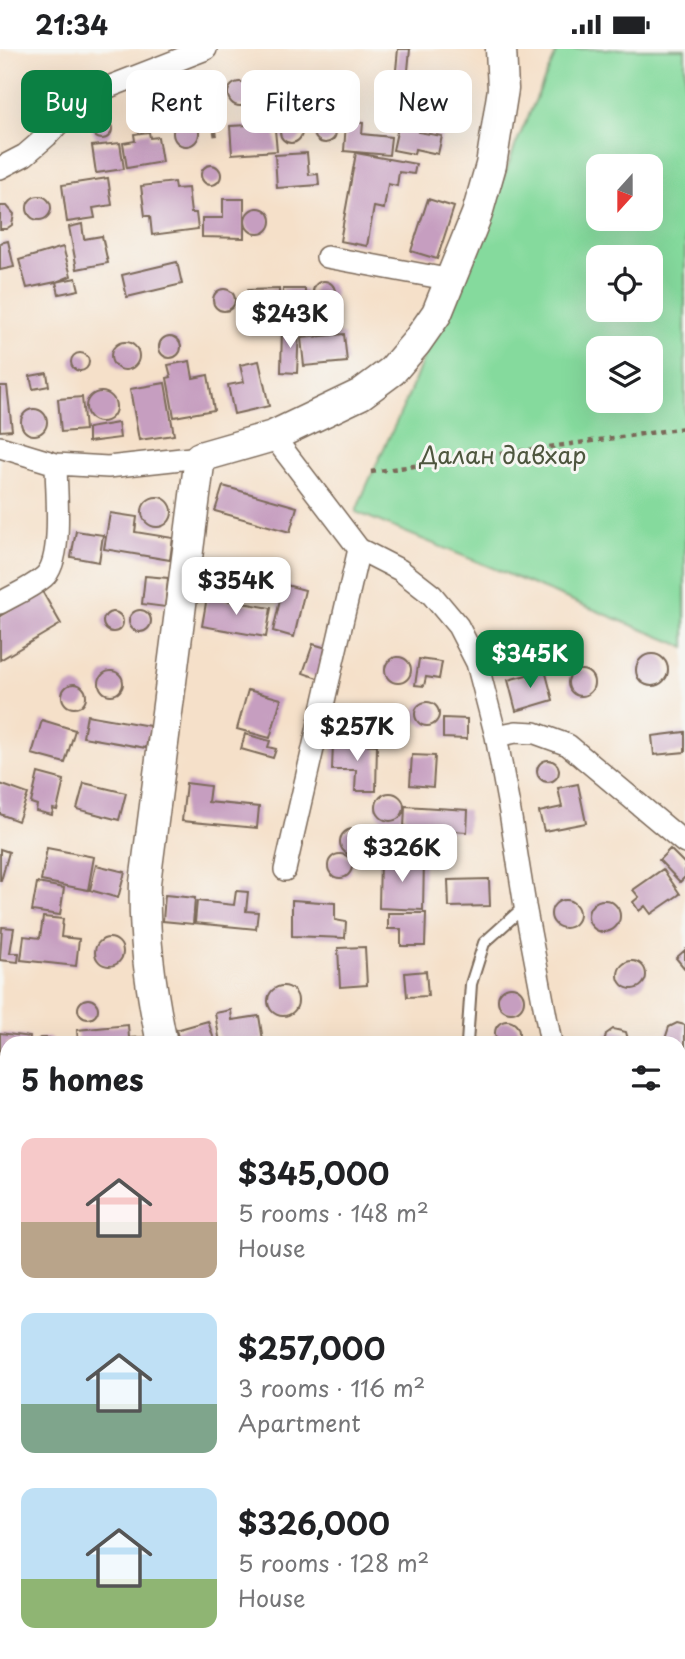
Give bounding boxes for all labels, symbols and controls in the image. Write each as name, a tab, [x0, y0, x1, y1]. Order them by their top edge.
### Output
text: 21:34	[35, 5, 108, 44]
chip: Buy	[21, 70, 112, 133]
chip: Rent	[126, 70, 227, 133]
chip: Filters	[241, 70, 360, 133]
chip: New	[374, 70, 472, 133]
north arrow	[586, 154, 663, 231]
map controls	[586, 154, 663, 413]
button: locate	[586, 245, 663, 322]
pin: $243K	[241, 291, 339, 350]
text: $243K	[252, 295, 328, 330]
button: layers	[586, 336, 663, 413]
park label: Далан давхар	[418, 436, 587, 472]
pin: $354K	[187, 557, 285, 617]
text: $354K	[198, 562, 274, 597]
pin: $345K	[481, 631, 579, 690]
text: $345K	[492, 635, 568, 670]
pin: $257K	[308, 703, 406, 763]
text: $257K	[320, 708, 394, 743]
pin: $326K	[353, 825, 451, 884]
text: $326K	[363, 829, 441, 864]
text: 5 homes	[21, 1056, 144, 1101]
icon: filters	[627, 1059, 665, 1097]
text: $345,000	[238, 1150, 389, 1195]
icon: home	[77, 1166, 161, 1250]
text: 5 rooms · 148 m²	[238, 1195, 429, 1230]
text: House	[238, 1230, 305, 1265]
text: $257,000	[238, 1325, 385, 1370]
icon: home	[77, 1341, 161, 1425]
text: 3 rooms · 116 m²	[238, 1370, 425, 1405]
text: Apartment	[238, 1405, 361, 1440]
text: $326,000	[238, 1500, 390, 1545]
icon: home	[77, 1516, 161, 1600]
text: 5 rooms · 128 m²	[238, 1545, 429, 1580]
text: House	[238, 1580, 305, 1615]

